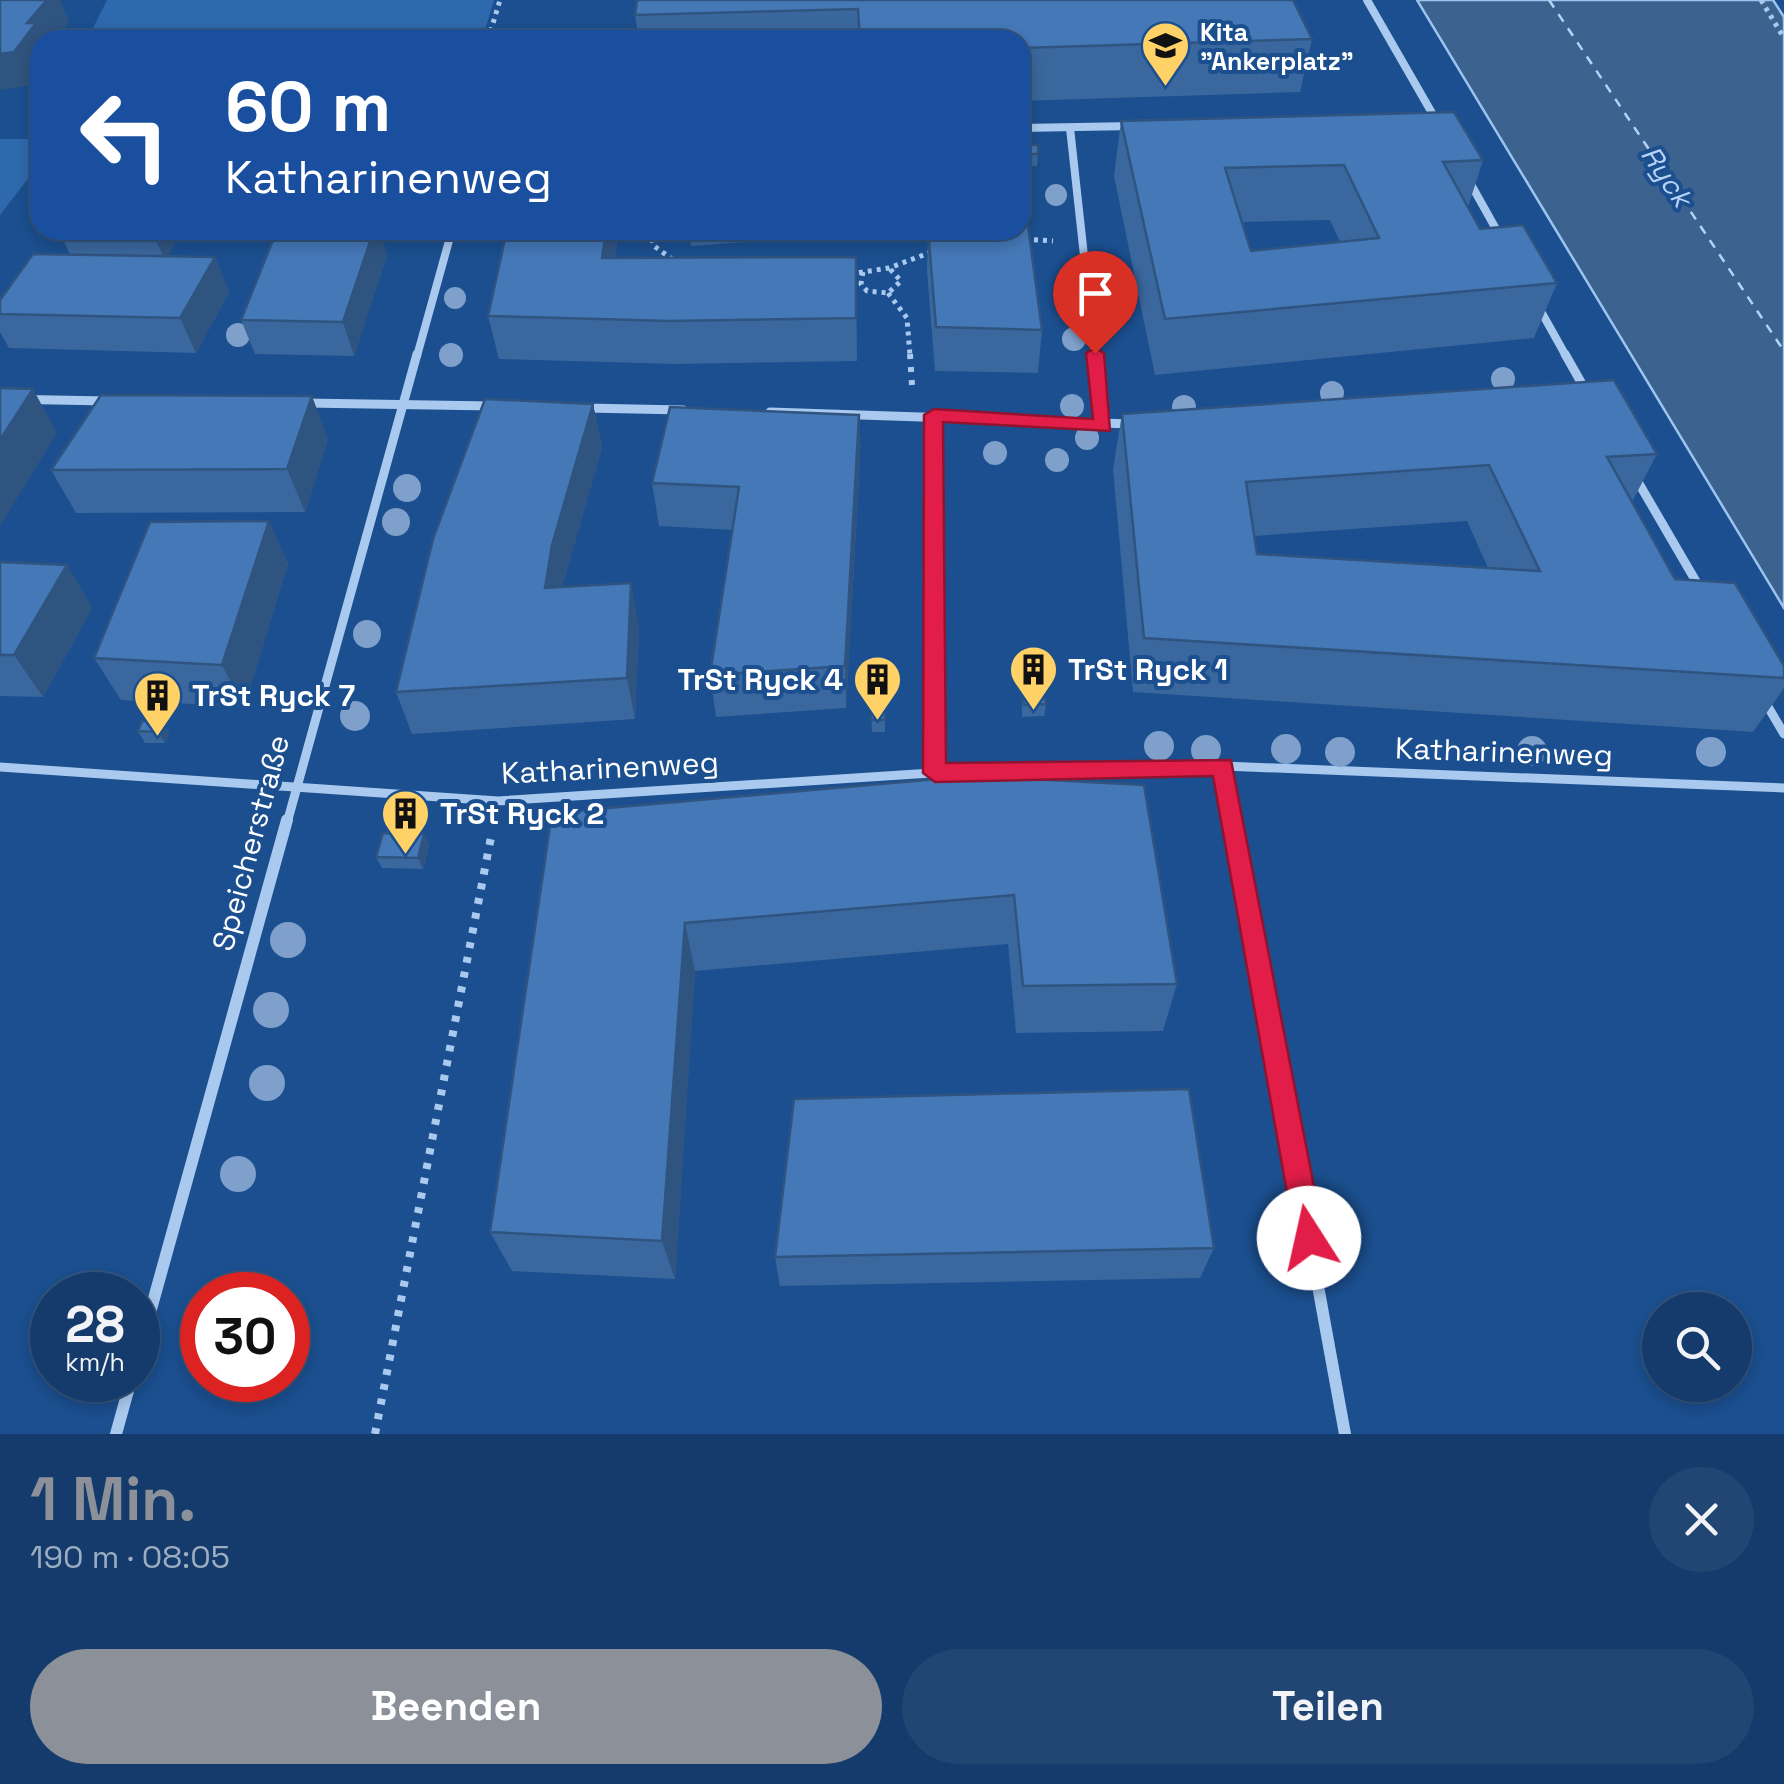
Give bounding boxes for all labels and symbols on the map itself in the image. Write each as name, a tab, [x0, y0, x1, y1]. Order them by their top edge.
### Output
place label: Kita "Ankerplatz"	[1200, 16, 1354, 77]
school or university icon: Kita "Ankerplatz"	[1139, 20, 1191, 88]
water label: Ryck	[1633, 138, 1702, 216]
pin	[1053, 251, 1138, 354]
building icon: TrSt Ryck 1	[1007, 644, 1059, 712]
place label: TrSt Ryck 1	[1068, 650, 1228, 689]
building icon: TrSt Ryck 4	[852, 654, 904, 722]
place label: TrSt Ryck 4	[677, 660, 843, 699]
building icon: TrSt Ryck 7	[131, 670, 183, 738]
place label: TrSt Ryck 7	[192, 676, 355, 715]
street label: Katharinenweg	[1394, 728, 1614, 775]
street label: Speicherstraße	[203, 731, 298, 955]
street label: Katharinenweg	[500, 742, 720, 793]
building icon: TrSt Ryck 2	[379, 788, 431, 856]
place label: TrSt Ryck 2	[440, 794, 604, 833]
position arrow	[1257, 1186, 1361, 1290]
speed limit sign: 30	[180, 1272, 310, 1402]

